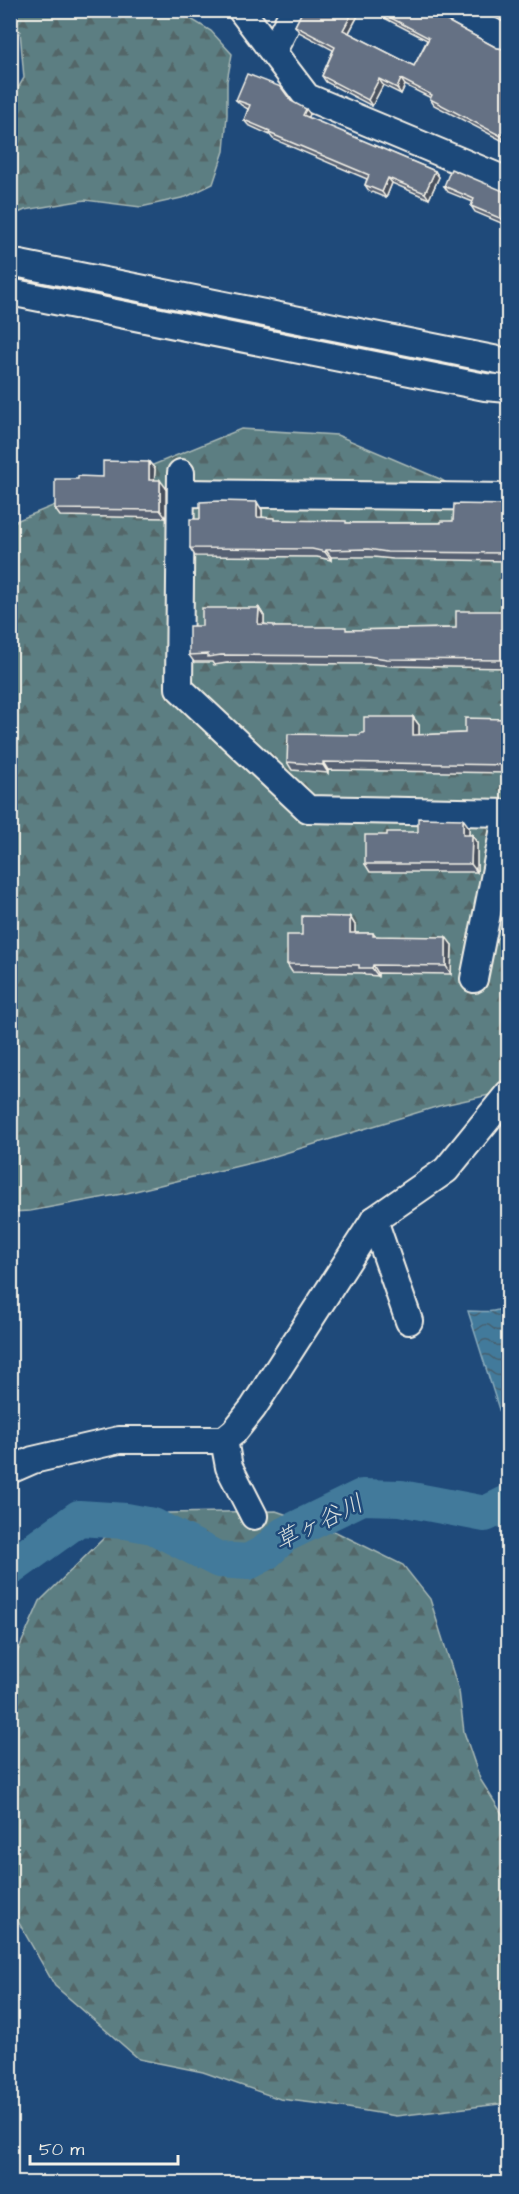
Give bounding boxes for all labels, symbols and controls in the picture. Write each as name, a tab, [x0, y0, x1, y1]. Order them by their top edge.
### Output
water label: 草ヶ谷川	[268, 1487, 370, 1559]
scale bar	[30, 2128, 178, 2166]
text: 50 m	[39, 2137, 84, 2162]

